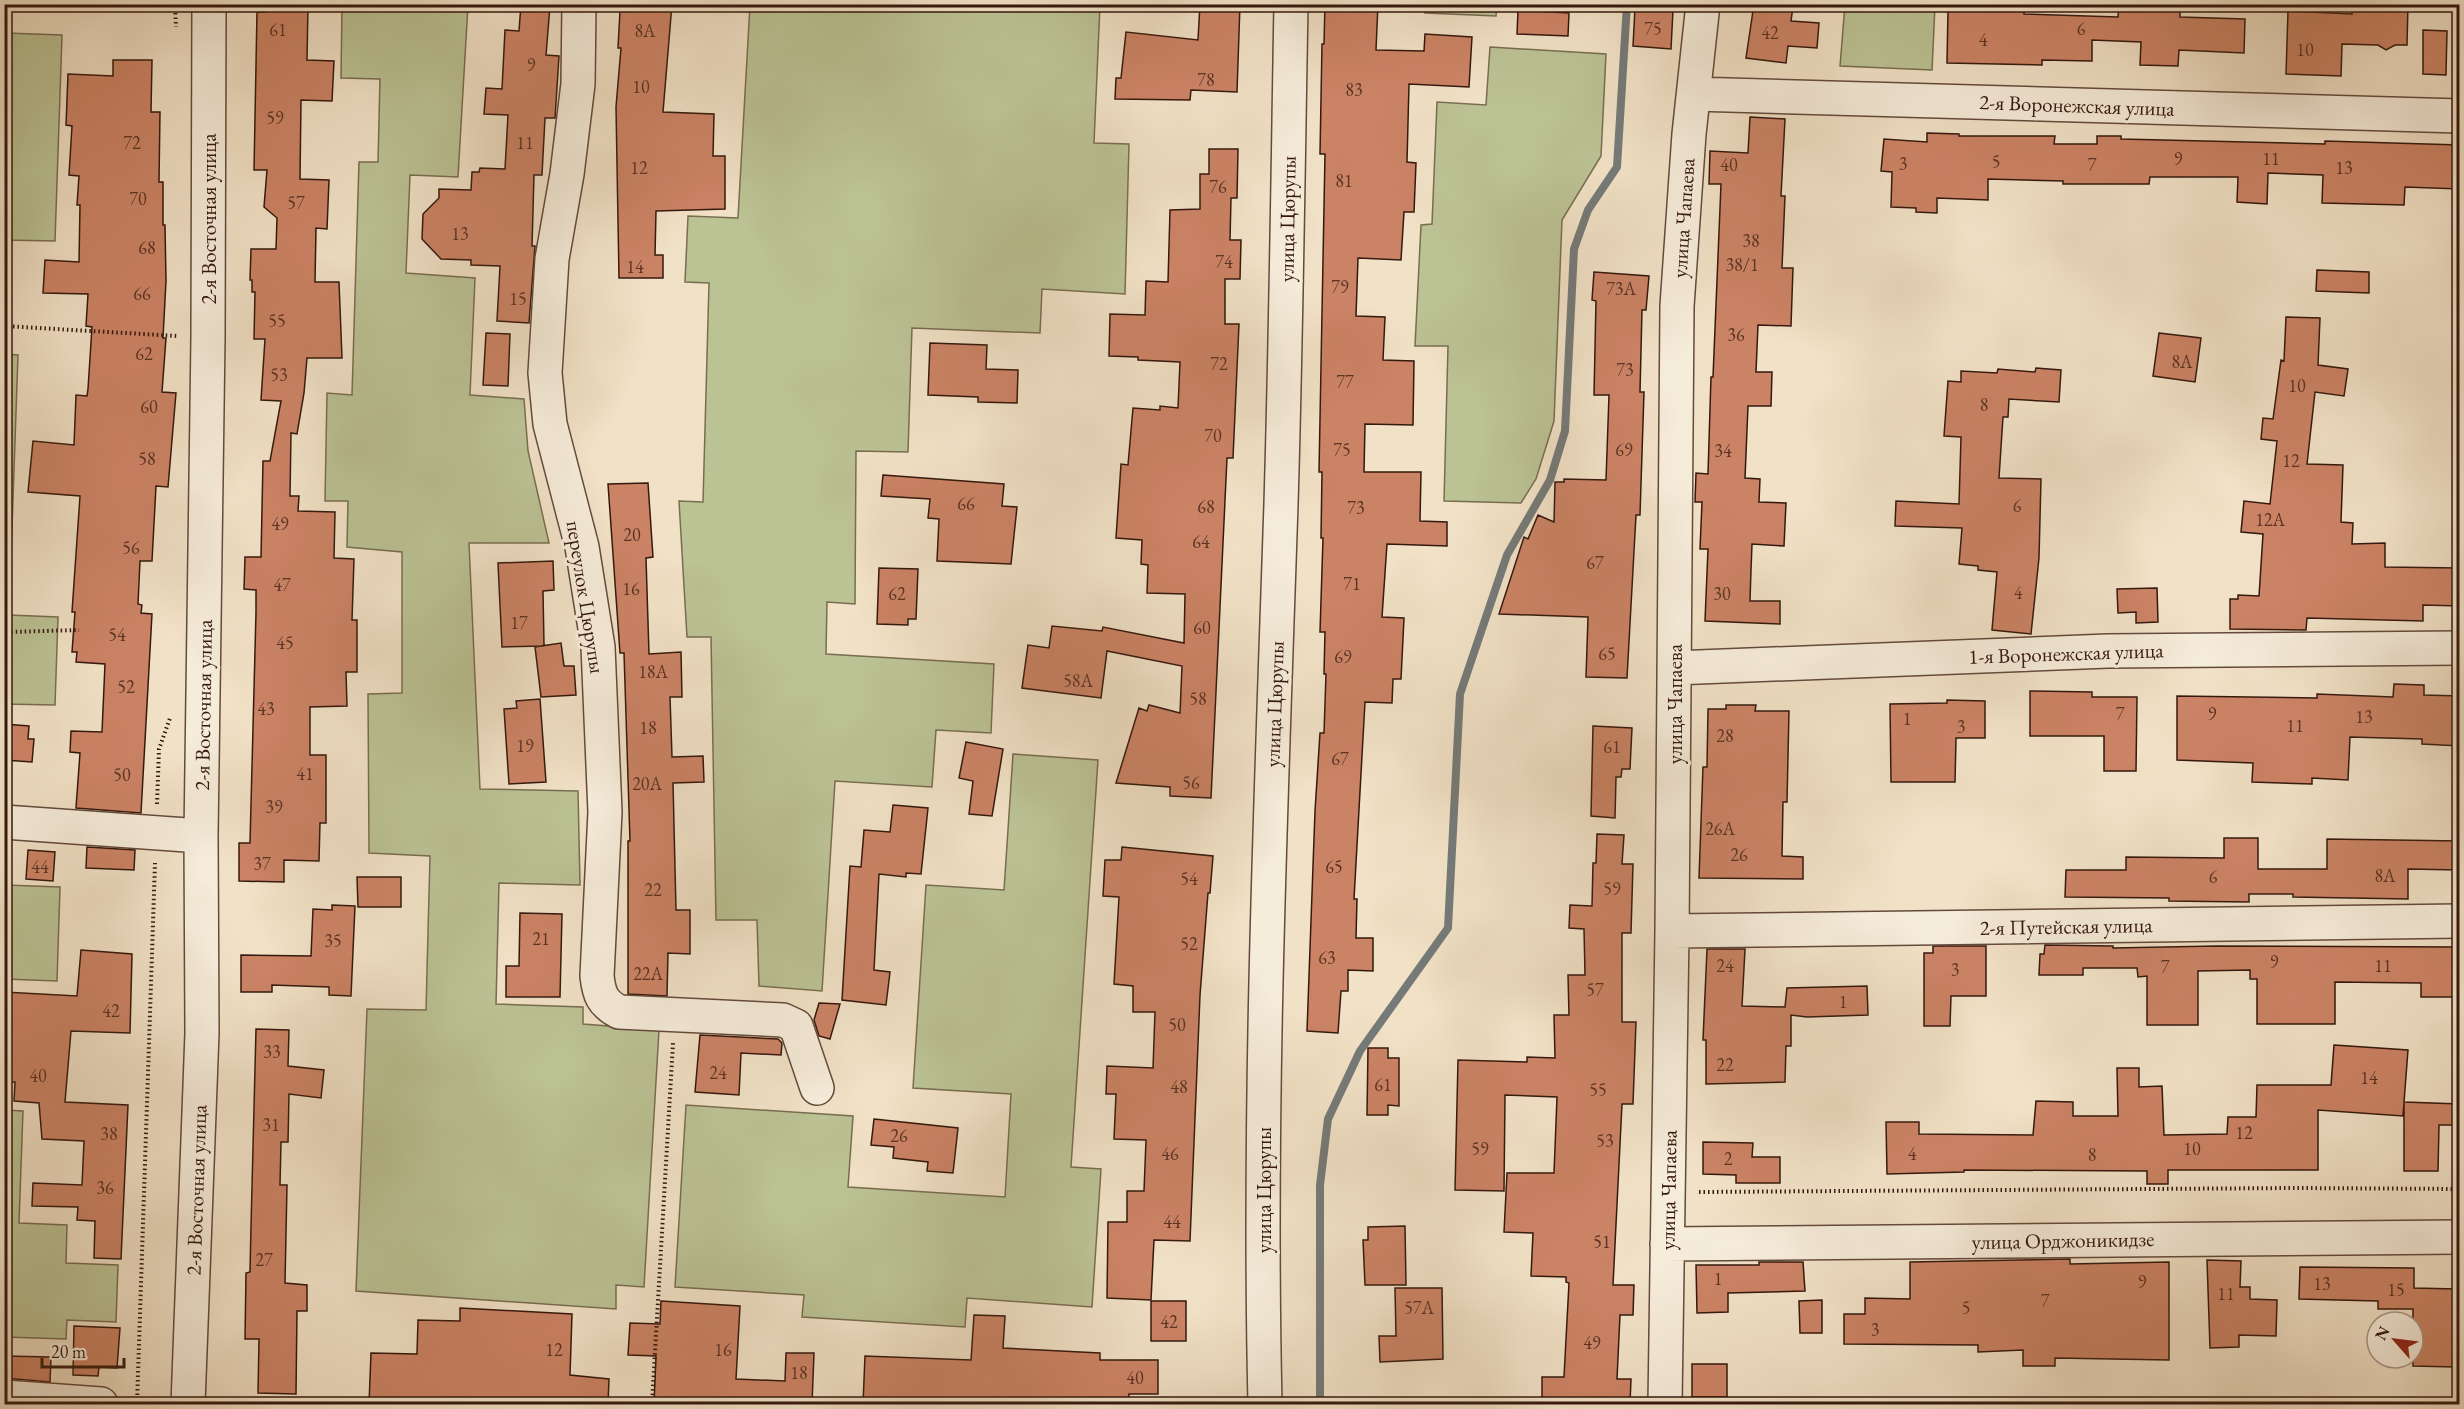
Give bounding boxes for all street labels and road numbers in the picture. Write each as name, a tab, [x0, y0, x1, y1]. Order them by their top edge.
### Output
street label: 2-я Воронежская улица	[1979, 88, 2176, 122]
street label: 2-я Восточная улица	[195, 133, 222, 305]
street label: улица Цюрупы	[1272, 155, 1302, 282]
street label: улица Чапаева	[1665, 156, 1701, 279]
street label: переулок Цюрупы	[561, 519, 611, 676]
street label: 2-я Восточная улица	[188, 619, 218, 791]
street label: 1-я Воронежская улица	[1968, 636, 2165, 670]
street label: улица Цюрупы	[1258, 640, 1290, 768]
street label: улица Чапаева	[1661, 643, 1688, 764]
street label: 2-я Путейская улица	[1979, 911, 2153, 941]
street label: 2-я Восточная улица	[180, 1103, 212, 1276]
street label: улица Цюрупы	[1250, 1127, 1277, 1253]
street label: улица Чапаева	[1653, 1129, 1683, 1250]
street label: улица Орджоникидзе	[1971, 1225, 2155, 1255]

